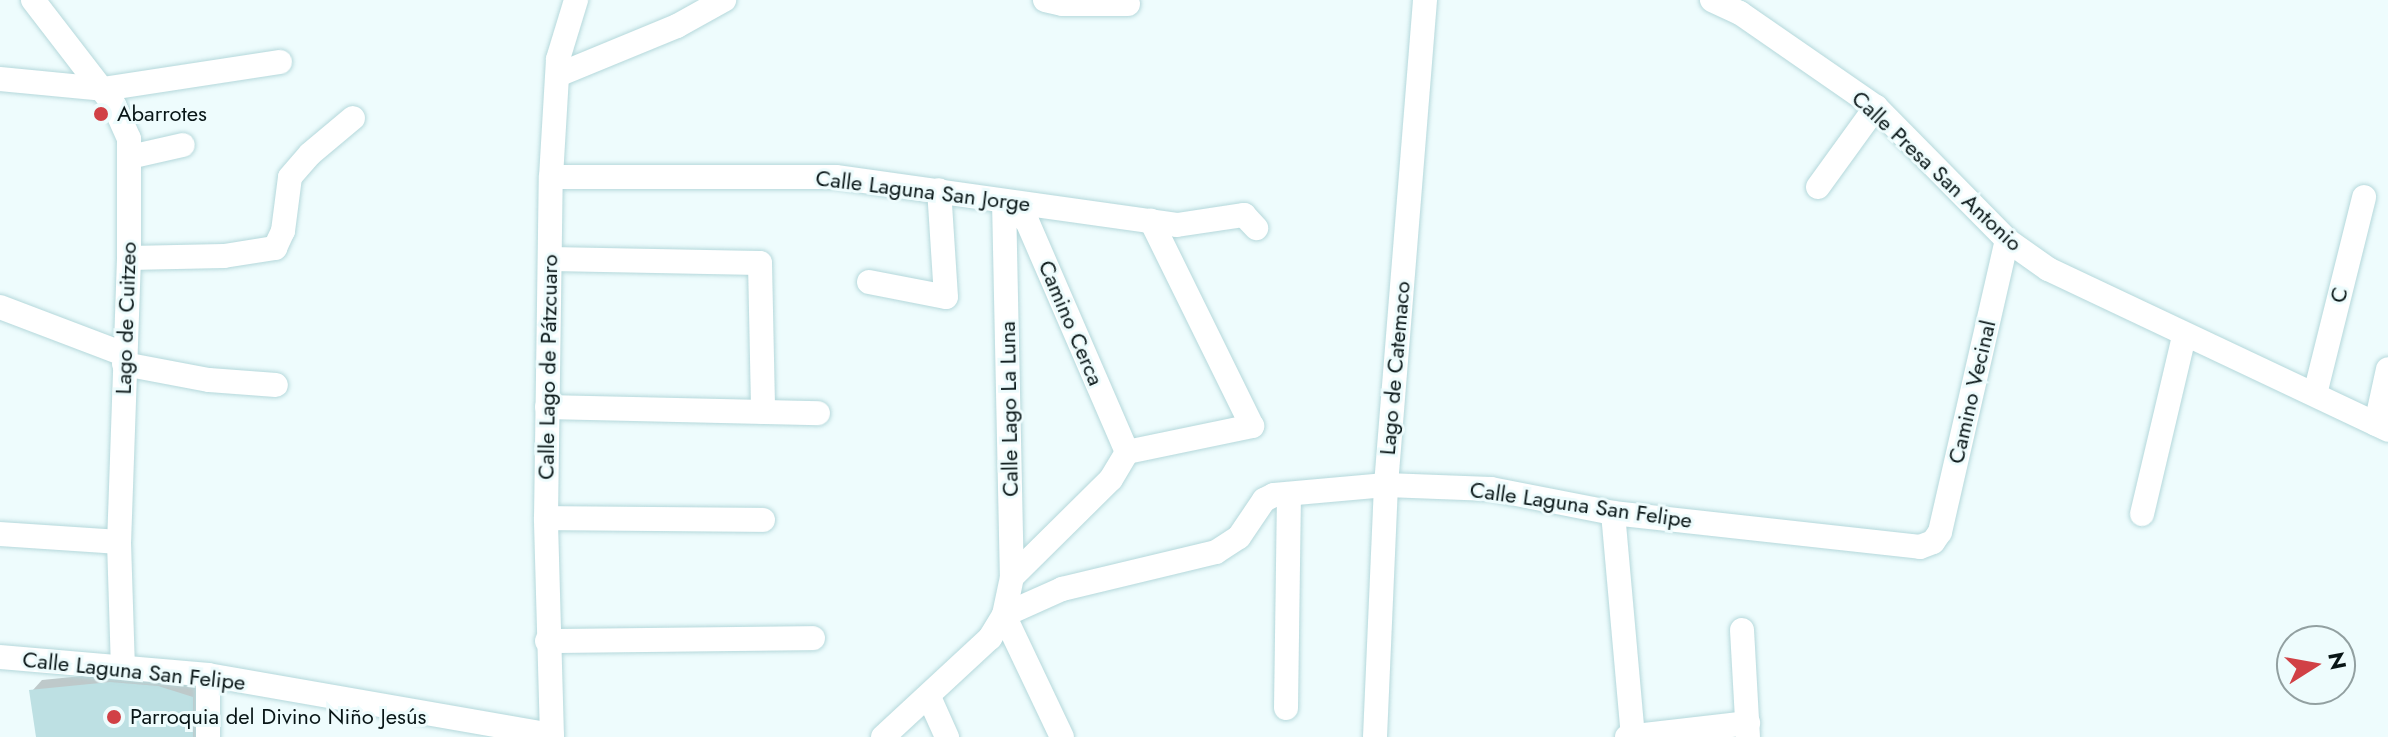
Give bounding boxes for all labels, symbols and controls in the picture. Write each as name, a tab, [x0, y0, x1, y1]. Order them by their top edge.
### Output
street label: Calle Presa San Antonio	[1846, 85, 2028, 257]
place label: Abarrotes	[117, 101, 207, 127]
marker: Abarrotes	[92, 105, 110, 123]
street label: Calle Laguna San Jorge	[814, 165, 1032, 217]
street label: Lago de Cuitzeo	[110, 241, 142, 395]
street label: Calle Lago de Pátzcuaro	[533, 254, 563, 480]
street label: Camino Cerca	[1033, 256, 1109, 390]
street label: Lago de Catemaco	[1374, 280, 1416, 456]
street label: C	[2324, 284, 2354, 306]
street label: Camino Vecinal	[1943, 318, 2001, 466]
street label: Calle Lago La Luna	[994, 321, 1024, 497]
street label: Calle Laguna San Felipe	[1468, 476, 1694, 534]
north arrow	[2276, 625, 2356, 705]
street label: Calle Laguna San Felipe	[21, 646, 247, 696]
text: N	[2320, 649, 2355, 672]
place label: Parroquia del Divino Niño Jesús	[130, 704, 426, 730]
marker: Parroquia del Divino Niño Jesús	[105, 708, 123, 726]

